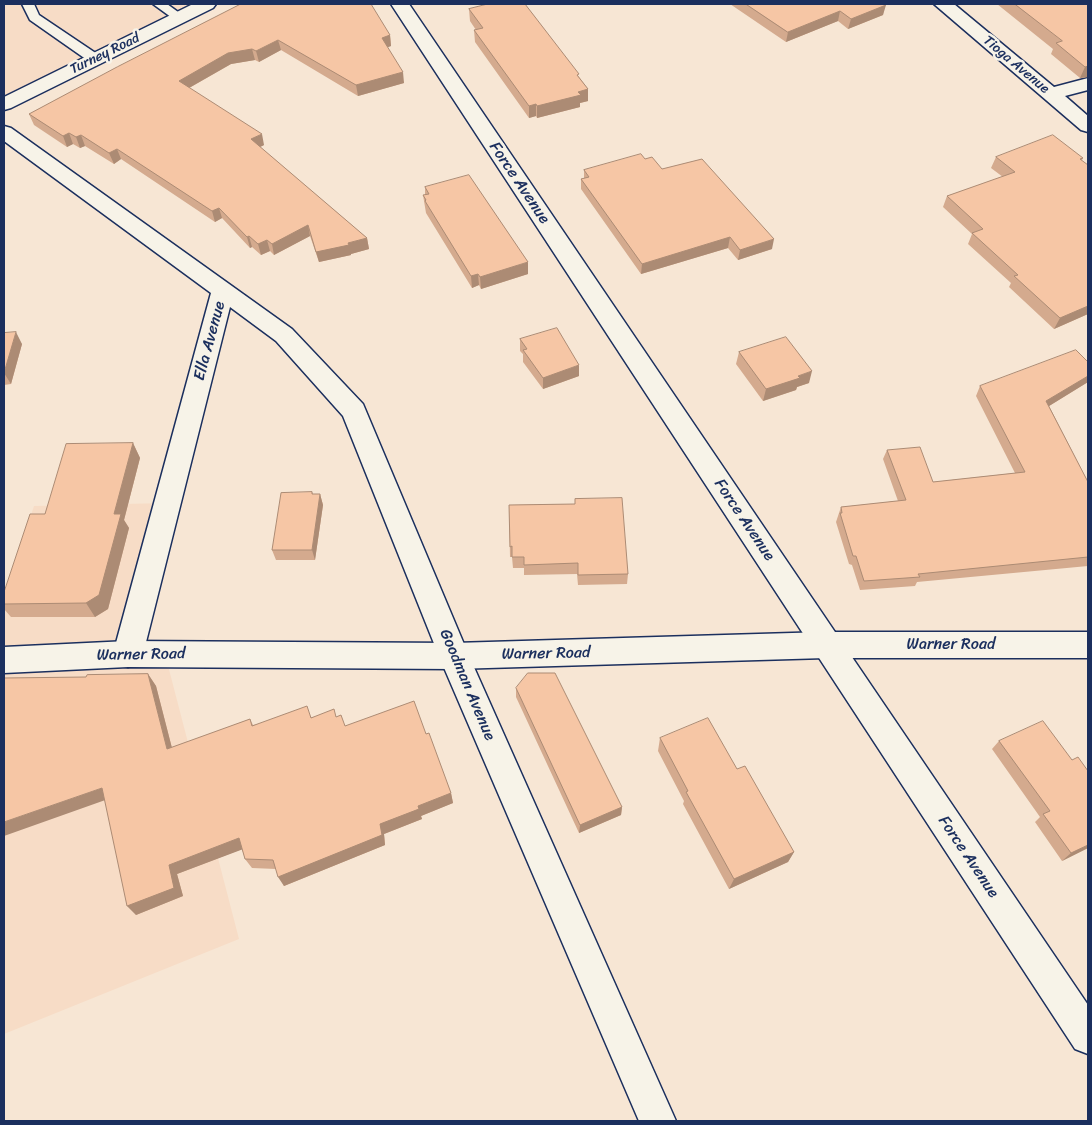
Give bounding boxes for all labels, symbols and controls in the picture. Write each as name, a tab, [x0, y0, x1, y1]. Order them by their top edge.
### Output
street label: Turney Road	[67, 30, 143, 78]
street label: Tioga Avenue	[980, 32, 1052, 98]
street label: Force Avenue	[485, 138, 553, 228]
street label: Ella Avenue	[190, 299, 230, 383]
street label: Force Avenue	[710, 475, 778, 565]
street label: Goodman Avenue	[435, 627, 499, 743]
street label: Warner Road	[907, 635, 995, 655]
street label: Warner Road	[501, 644, 591, 664]
street label: Warner Road	[96, 645, 186, 665]
street label: Force Avenue	[934, 812, 1002, 902]

